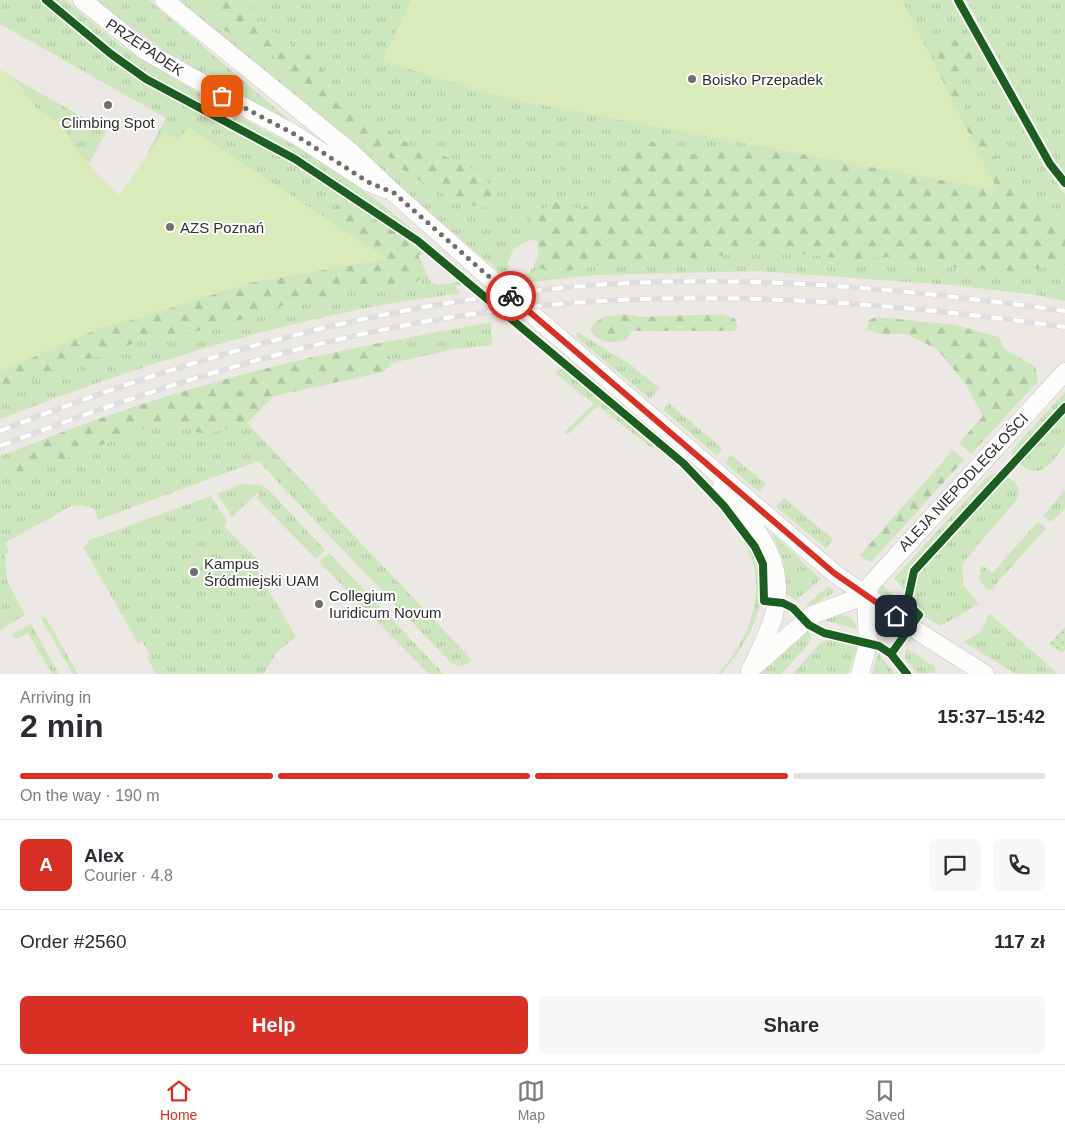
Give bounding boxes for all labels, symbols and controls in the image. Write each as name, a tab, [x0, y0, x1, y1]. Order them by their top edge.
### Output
street label: PRZEPADEK	[103, 15, 187, 79]
place label: Boisko Przepadek	[702, 71, 823, 88]
marker: Boisko Przepadek	[686, 73, 698, 85]
pin	[201, 75, 243, 117]
icon: bag	[208, 82, 236, 110]
marker: Climbing Spot	[102, 99, 114, 111]
place label: Climbing Spot	[61, 114, 156, 131]
place label: AZS Poznań	[180, 219, 264, 236]
marker: AZS Poznań	[164, 221, 176, 233]
courier	[486, 271, 536, 321]
icon: bike	[497, 282, 525, 310]
street label: ALEJA NIEPODLEGŁOŚCI	[895, 410, 1031, 554]
place label: Kampus Śródmiejski UAM	[204, 555, 319, 589]
marker: Kampus Śródmiejski UAM	[188, 566, 200, 578]
place label: Collegium Iuridicum Novum	[329, 587, 442, 621]
pin	[875, 595, 917, 637]
marker: Collegium Iuridicum Novum	[313, 598, 325, 610]
icon: home	[882, 602, 910, 630]
text: Arriving in	[20, 689, 91, 706]
text: 15:37–15:42	[937, 706, 1045, 727]
text: 2 min	[20, 708, 104, 744]
text: On the way · 190 m	[20, 787, 160, 804]
button: chat	[929, 839, 981, 891]
button: phone	[993, 839, 1045, 891]
text: Alex	[84, 845, 124, 866]
text: A	[39, 854, 53, 875]
text: Courier · 4.8	[84, 867, 173, 884]
text: Order #2560	[20, 931, 127, 952]
text: 117 zł	[994, 931, 1045, 952]
button: Help	[20, 996, 528, 1054]
button: Share	[538, 996, 1045, 1054]
tab: Home	[160, 1077, 197, 1123]
tab: Map	[517, 1077, 545, 1123]
tab: Saved	[865, 1077, 905, 1123]

